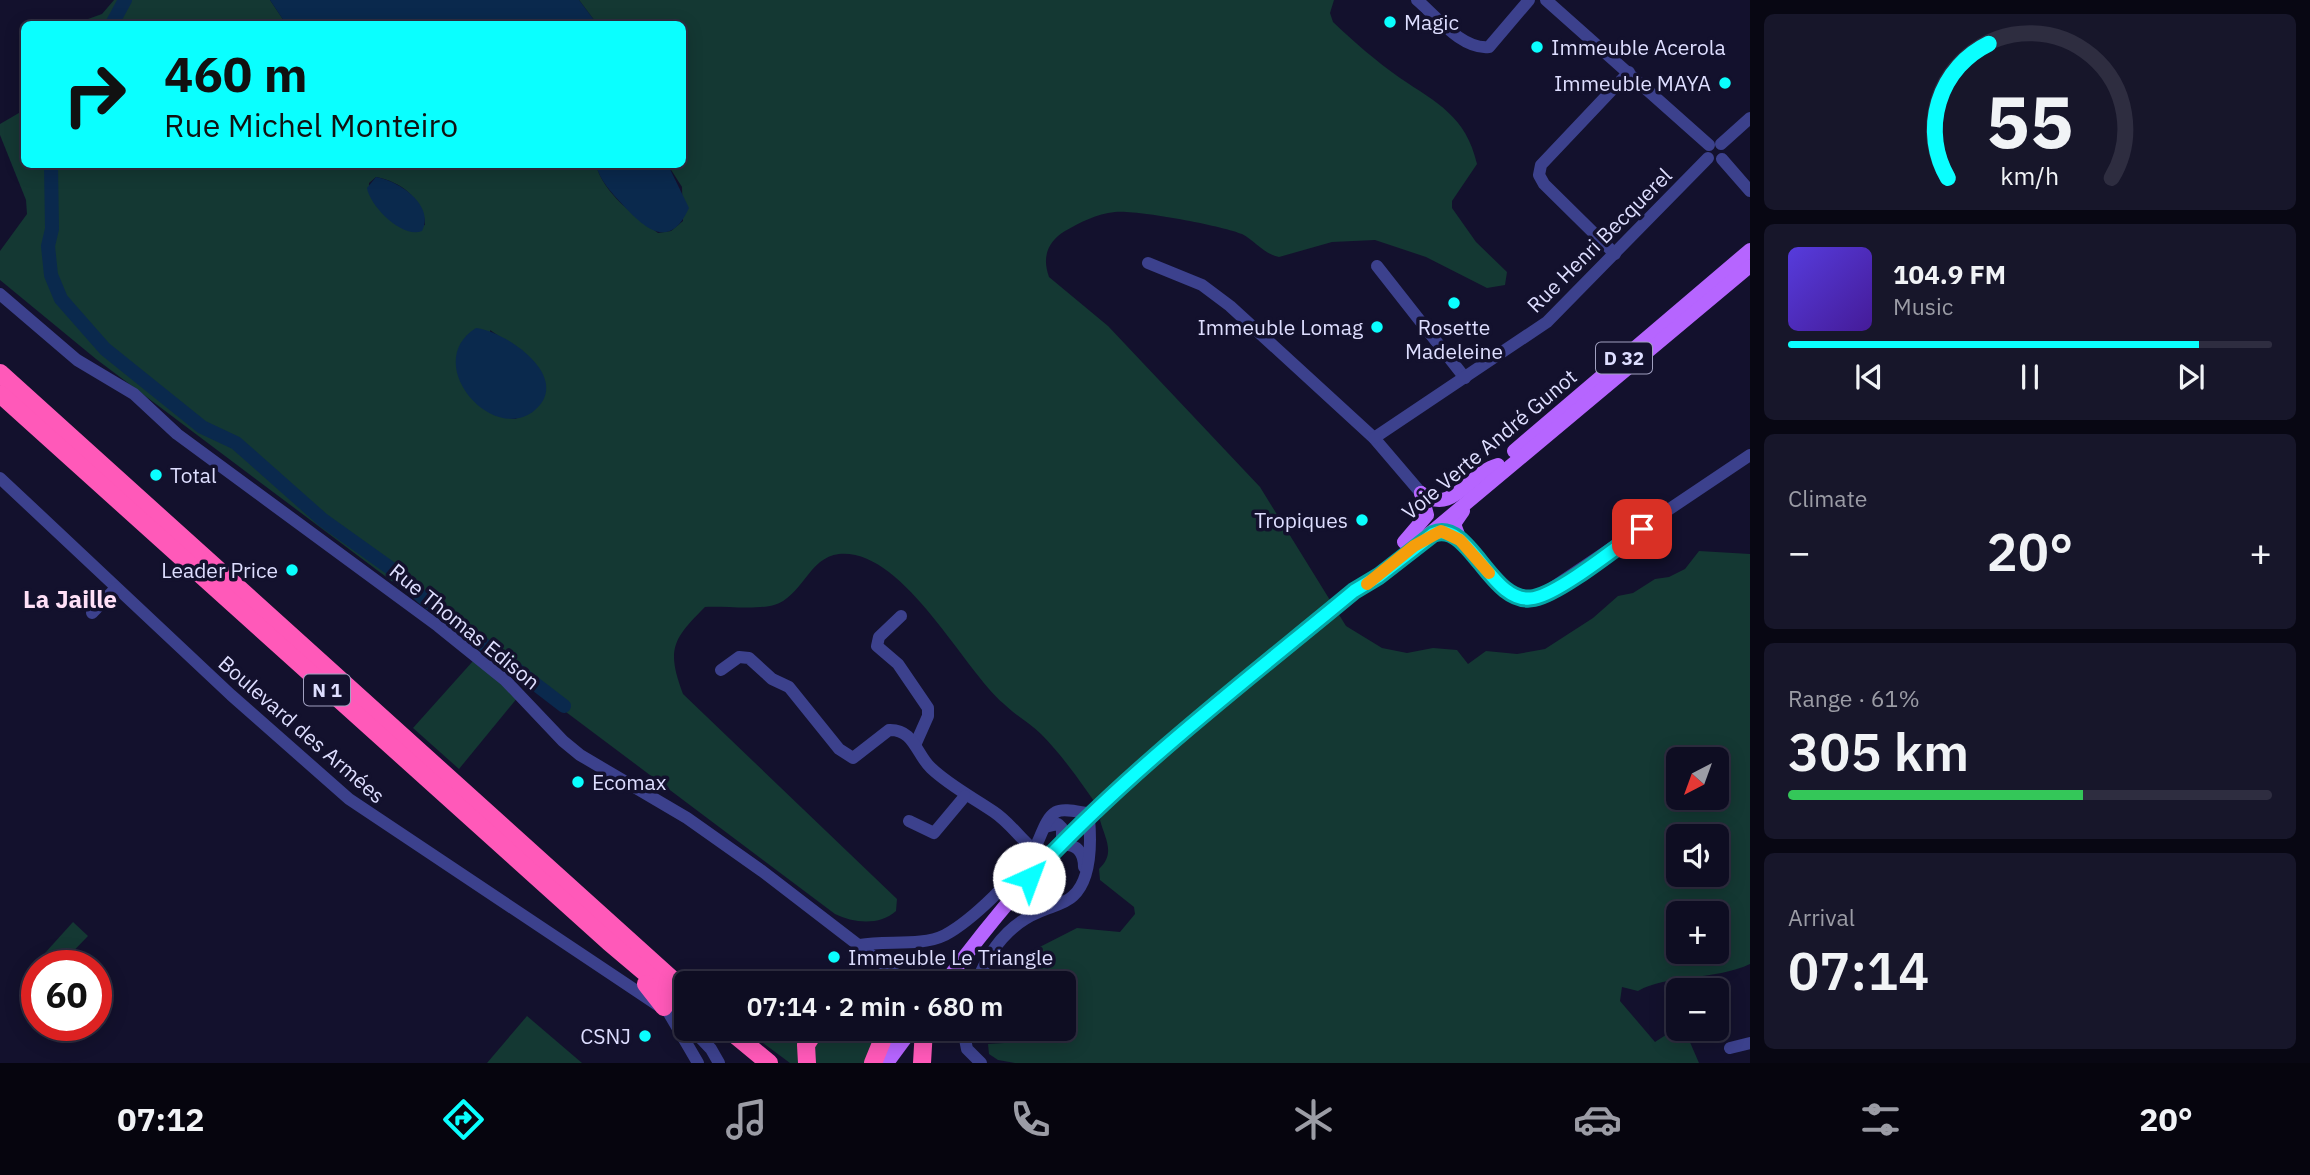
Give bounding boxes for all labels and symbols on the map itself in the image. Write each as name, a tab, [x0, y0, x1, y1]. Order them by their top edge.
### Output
place label: Magic	[1404, 8, 1459, 36]
marker: Magic	[1382, 14, 1398, 30]
place label: Immeuble Acerola	[1551, 33, 1726, 61]
marker: Immeuble Acerola	[1529, 39, 1545, 55]
place label: Immeuble MAYA	[1554, 69, 1711, 97]
marker: Immeuble MAYA	[1717, 75, 1733, 91]
street label: Rue Henri Becquerel	[1520, 161, 1678, 319]
marker: Rosette Madeleine	[1446, 295, 1462, 311]
place label: Immeuble Lomag	[1197, 313, 1363, 341]
place label: Rosette Madeleine	[1405, 313, 1503, 365]
marker: Immeuble Lomag	[1369, 319, 1385, 335]
road number: D 32	[1596, 342, 1652, 374]
street label: Voie Verte André Gunot	[1396, 363, 1582, 525]
place label: Total	[170, 461, 217, 489]
marker: Total	[148, 467, 164, 483]
pin	[1612, 499, 1672, 559]
place label: Tropiques	[1254, 506, 1348, 534]
marker: Tropiques	[1354, 512, 1370, 528]
place label: Leader Price	[161, 556, 278, 584]
street label: Rue Thomas Edison	[384, 557, 546, 695]
marker: Leader Price	[284, 562, 300, 578]
district label: La Jaille	[23, 583, 117, 615]
street label: Boulevard des Armées	[213, 649, 391, 809]
road number: N 1	[304, 674, 350, 706]
north arrow	[1666, 747, 1729, 810]
place label: Ecomax	[592, 768, 667, 796]
marker: Ecomax	[570, 774, 586, 790]
position arrow	[992, 841, 1066, 915]
place label: Immeuble Le Triangle	[848, 943, 1053, 971]
marker: Immeuble Le Triangle	[826, 949, 842, 965]
speed limit sign: 60	[21, 950, 112, 1041]
place label: CSNJ	[580, 1022, 631, 1050]
marker: CSNJ	[637, 1028, 653, 1044]

